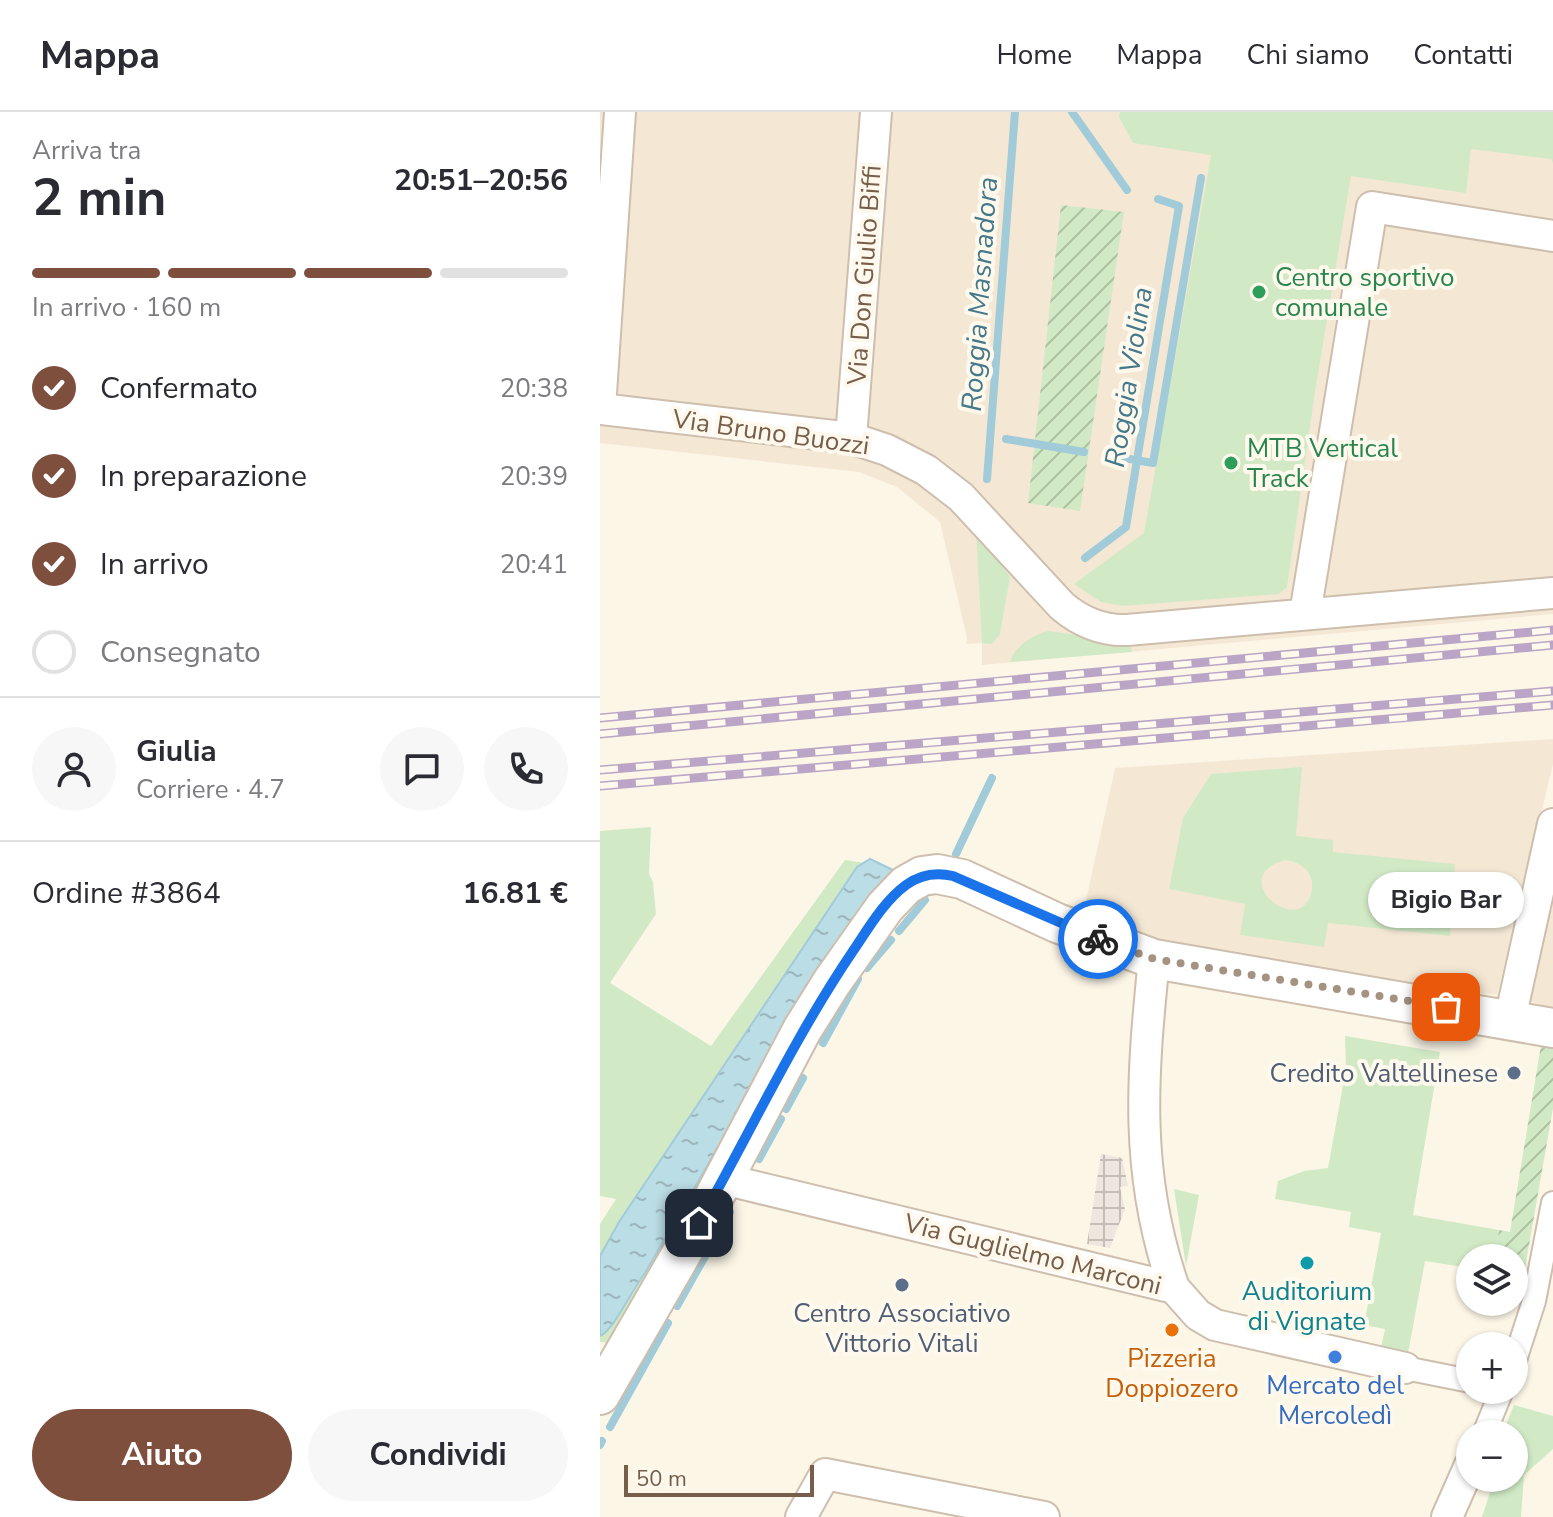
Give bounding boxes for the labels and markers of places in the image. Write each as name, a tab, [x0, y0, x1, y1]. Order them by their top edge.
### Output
place label: Centro sportivo comunale	[1275, 260, 1454, 325]
marker: Centro sportivo comunale	[1250, 283, 1268, 301]
place label: MTB Vertical Track	[1247, 431, 1398, 496]
marker: MTB Vertical Track	[1222, 454, 1240, 472]
callout: Bigio Bar	[1368, 871, 1524, 927]
pin	[1412, 973, 1480, 1041]
place label: Credito Valtellinese	[1269, 1056, 1498, 1091]
marker: Credito Valtellinese	[1505, 1064, 1523, 1082]
pin	[665, 1189, 733, 1257]
marker: Auditorium di Vignate	[1298, 1254, 1316, 1272]
place label: Auditorium di Vignate	[1242, 1274, 1372, 1339]
marker: Centro Associativo Vittorio Vitali	[893, 1276, 911, 1294]
place label: Centro Associativo Vittorio Vitali	[793, 1296, 1011, 1361]
marker: Pizzeria Doppiozero	[1163, 1321, 1181, 1339]
place label: Pizzeria Doppiozero	[1105, 1341, 1239, 1406]
marker: Mercato del Mercoledì	[1326, 1348, 1344, 1366]
place label: Mercato del Mercoledì	[1266, 1368, 1404, 1433]

